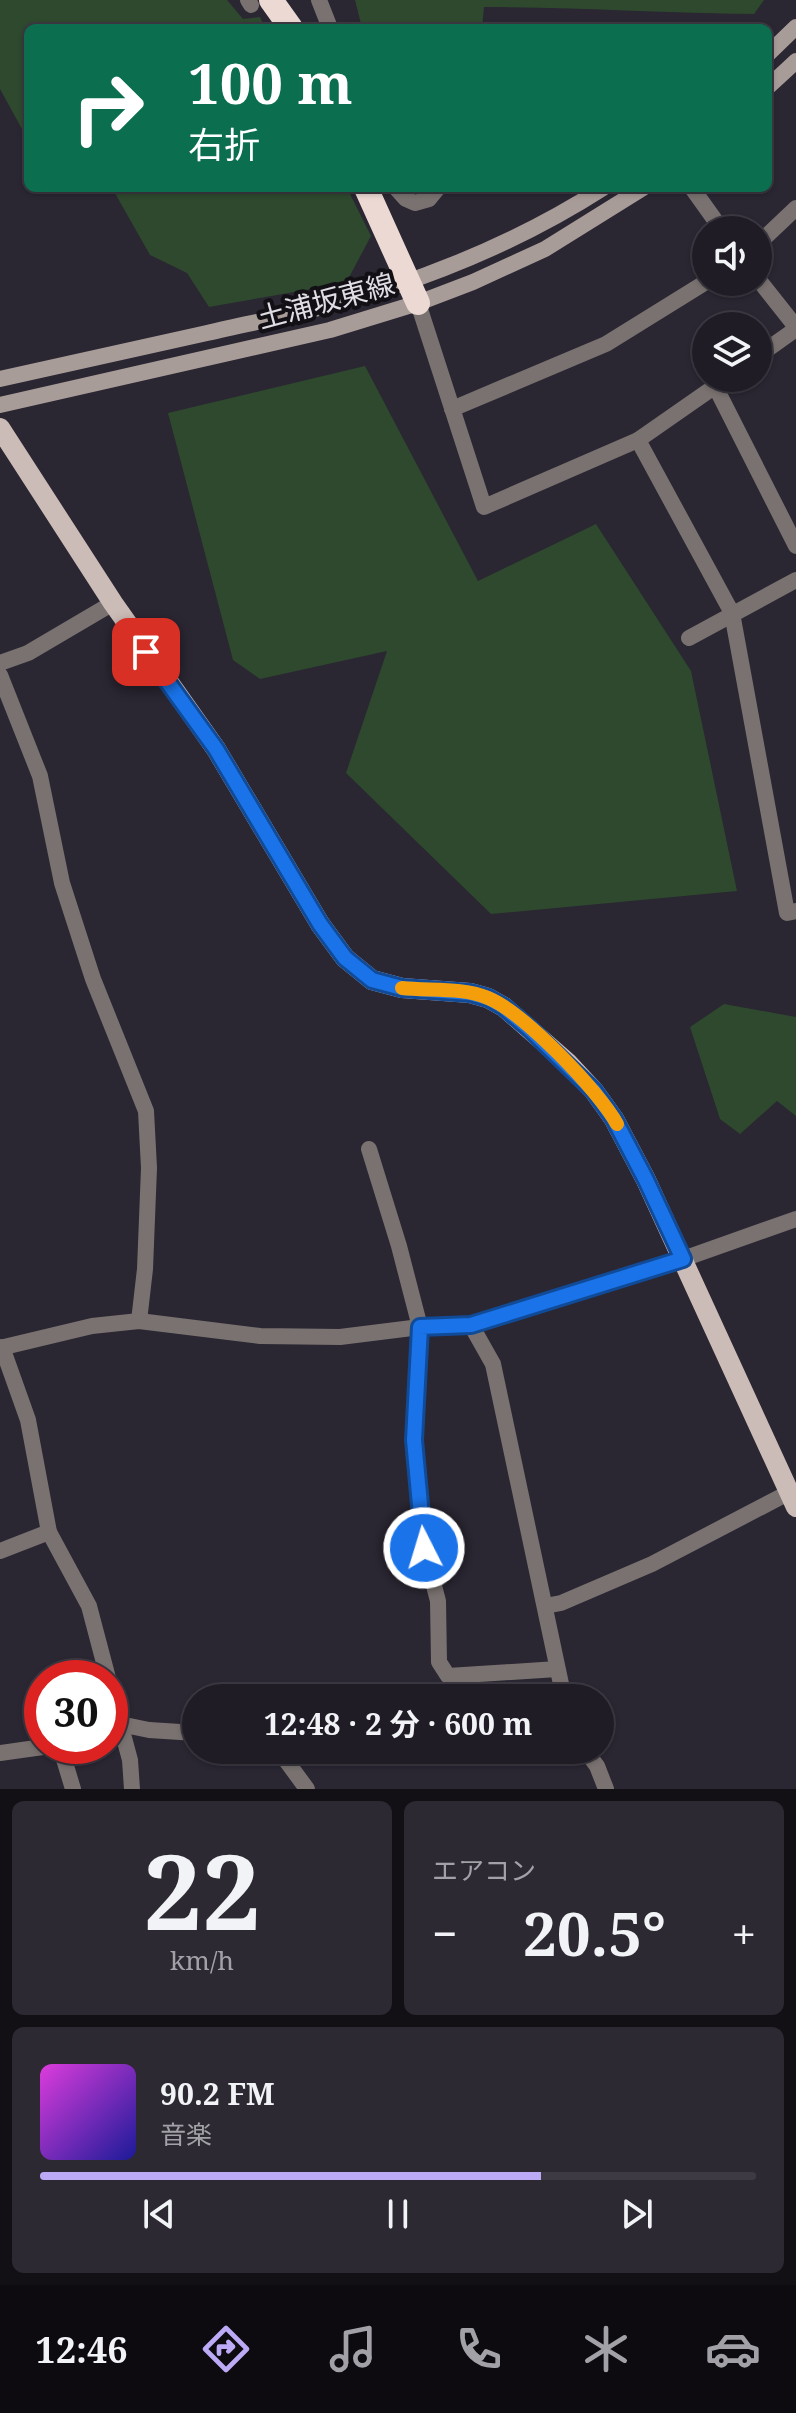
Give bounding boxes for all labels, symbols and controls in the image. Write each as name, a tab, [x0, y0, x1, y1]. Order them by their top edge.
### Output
text: 100 m	[188, 44, 353, 120]
icon: right	[56, 56, 160, 160]
text: 右折	[188, 120, 260, 169]
map controls	[692, 216, 772, 392]
button: sound	[692, 216, 772, 296]
street label: 土浦坂東線	[253, 264, 398, 337]
button: layers	[692, 312, 772, 392]
pin	[112, 618, 180, 686]
icon: arrive	[124, 630, 168, 674]
position arrow	[382, 1506, 466, 1590]
speed limit sign: 30	[24, 1660, 128, 1764]
text: 12:48 · 2 分 · 600 m	[264, 1703, 532, 1744]
text: 22	[143, 1819, 261, 1960]
text: エアコン	[432, 1852, 536, 1888]
text: 20.5°	[523, 1892, 666, 1974]
text: −	[432, 1903, 457, 1963]
text: +	[731, 1903, 756, 1963]
text: km/h	[170, 1942, 234, 1978]
text: 90.2 FM	[160, 2073, 275, 2114]
text: 音楽	[160, 2116, 212, 2152]
icon: previous	[137, 2192, 181, 2236]
icon: pause	[376, 2192, 420, 2236]
icon: next	[615, 2192, 659, 2236]
icon: directions	[198, 2321, 254, 2377]
icon: music	[325, 2321, 381, 2377]
icon: phone	[451, 2321, 507, 2377]
icon: climate	[578, 2321, 634, 2377]
icon: car	[705, 2321, 761, 2377]
text: 12:46	[35, 2325, 128, 2374]

